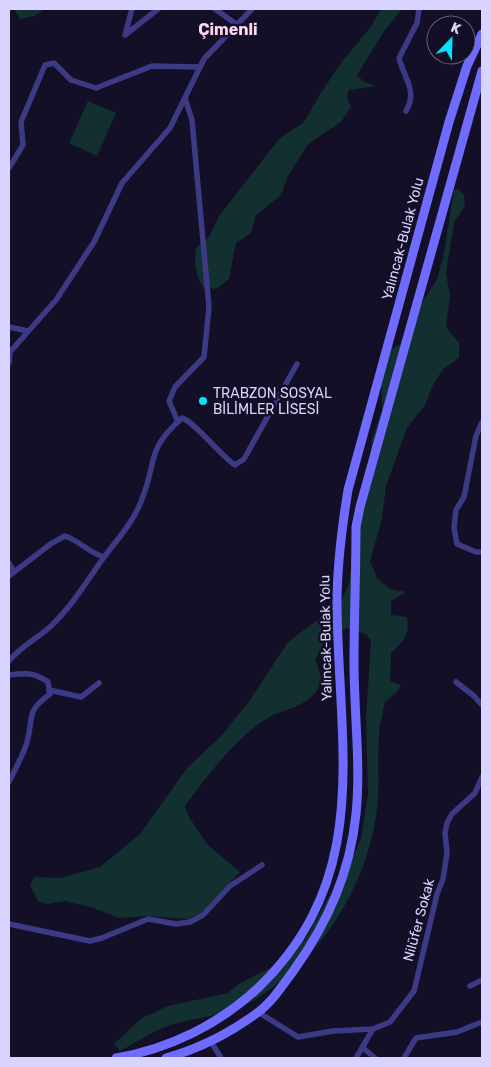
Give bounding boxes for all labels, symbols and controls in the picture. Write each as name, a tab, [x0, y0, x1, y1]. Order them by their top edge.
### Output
north arrow	[426, 15, 476, 65]
text: K	[448, 19, 464, 38]
district label: Çimenli	[198, 20, 258, 39]
street label: Yalıncak-Bulak Yolu	[378, 176, 428, 302]
place label: TRABZON SOSYAL BİLİMLER LİSESİ	[213, 385, 332, 418]
marker: TRABZON SOSYAL BİLİMLER LİSESİ	[197, 395, 209, 407]
street label: Yalıncak-Bulak Yolu	[316, 575, 336, 701]
street label: Nilüfer Sokak	[400, 876, 438, 963]

